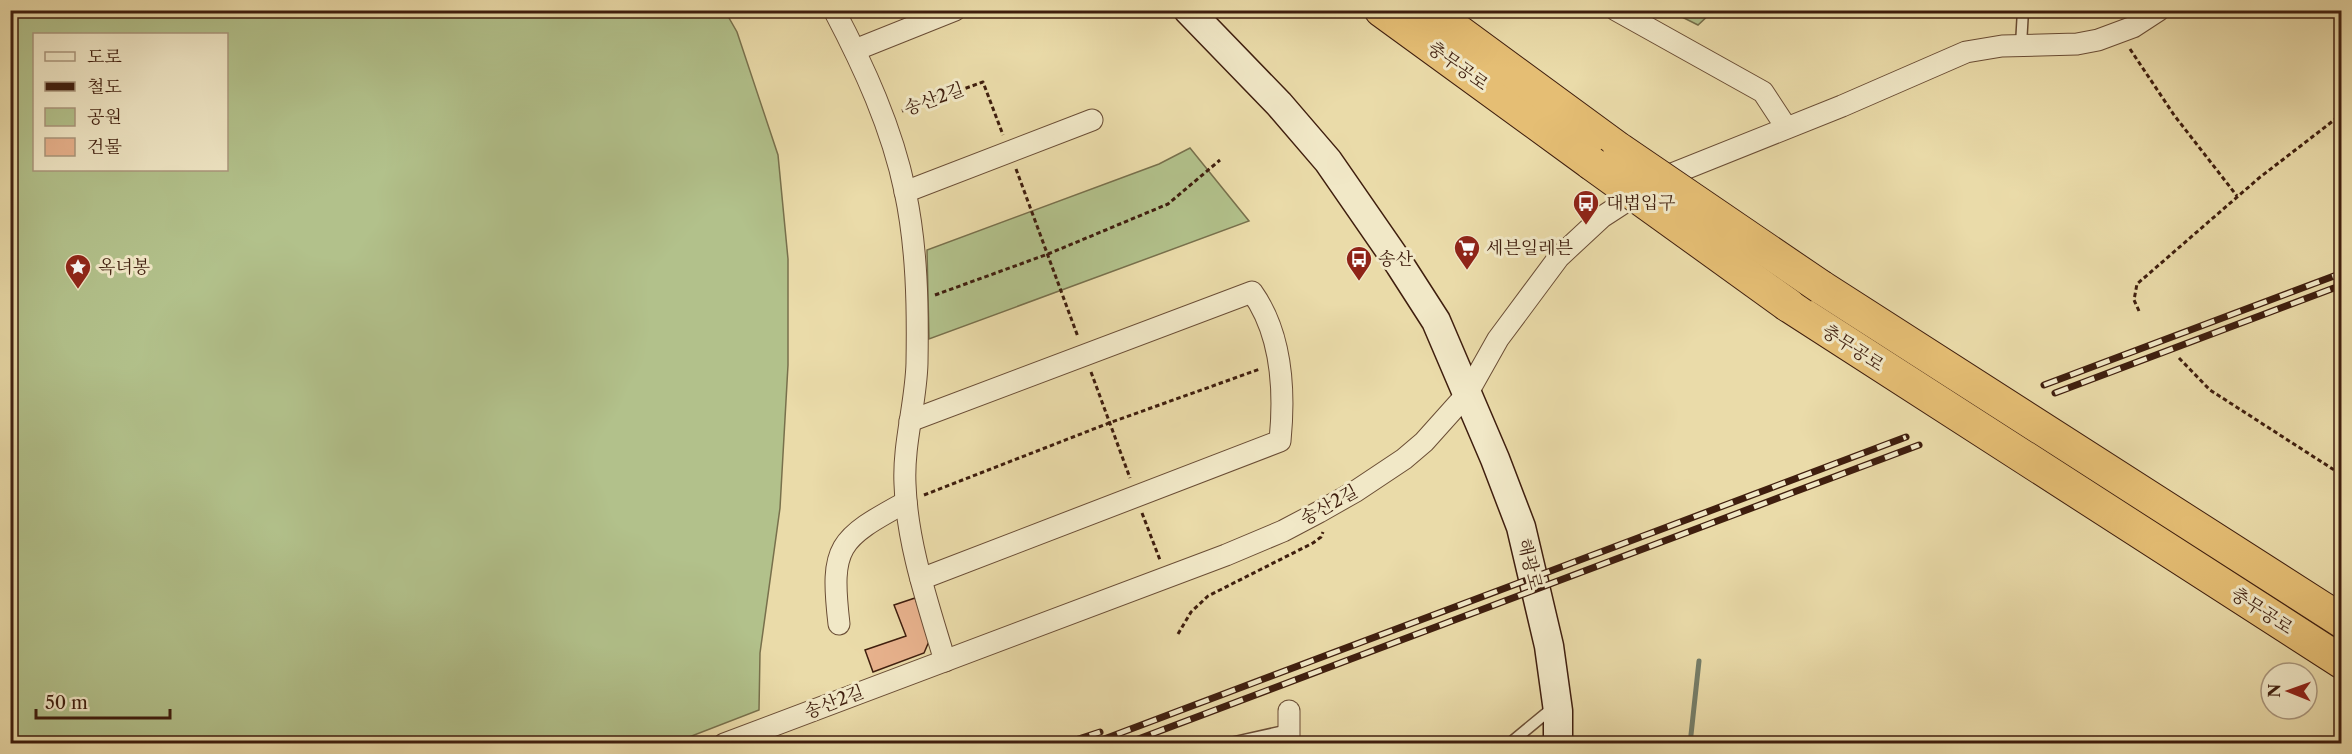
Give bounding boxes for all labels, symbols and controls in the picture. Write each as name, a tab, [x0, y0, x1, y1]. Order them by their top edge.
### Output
legend	[33, 33, 228, 171]
street label: 충무공로	[1423, 37, 1493, 95]
text: 도로	[87, 46, 122, 68]
text: 철도	[87, 76, 122, 98]
street label: 송산2길	[901, 78, 967, 120]
text: 공원	[87, 106, 122, 128]
text: 건물	[87, 136, 122, 158]
bus stop icon: 대법입구	[1571, 188, 1601, 226]
place label: 대법입구	[1606, 192, 1676, 214]
supermarket icon: 세븐일레븐	[1452, 233, 1482, 271]
place label: 세븐일레븐	[1486, 237, 1574, 259]
bus stop icon: 송산	[1344, 244, 1374, 282]
place label: 송산	[1378, 248, 1413, 270]
place icon: 옥녀봉	[63, 252, 93, 290]
place label: 옥녀봉	[98, 256, 150, 278]
street label: 충무공로	[1818, 320, 1888, 376]
street label: 송산2길	[1296, 480, 1362, 530]
street label: 해광로	[1513, 536, 1547, 592]
street label: 충무공로	[2227, 583, 2297, 639]
north arrow	[2259, 661, 2319, 721]
street label: 송산2길	[801, 681, 867, 723]
scale bar	[36, 682, 170, 720]
text: N	[2264, 684, 2284, 698]
text: 50 m	[45, 692, 88, 714]

